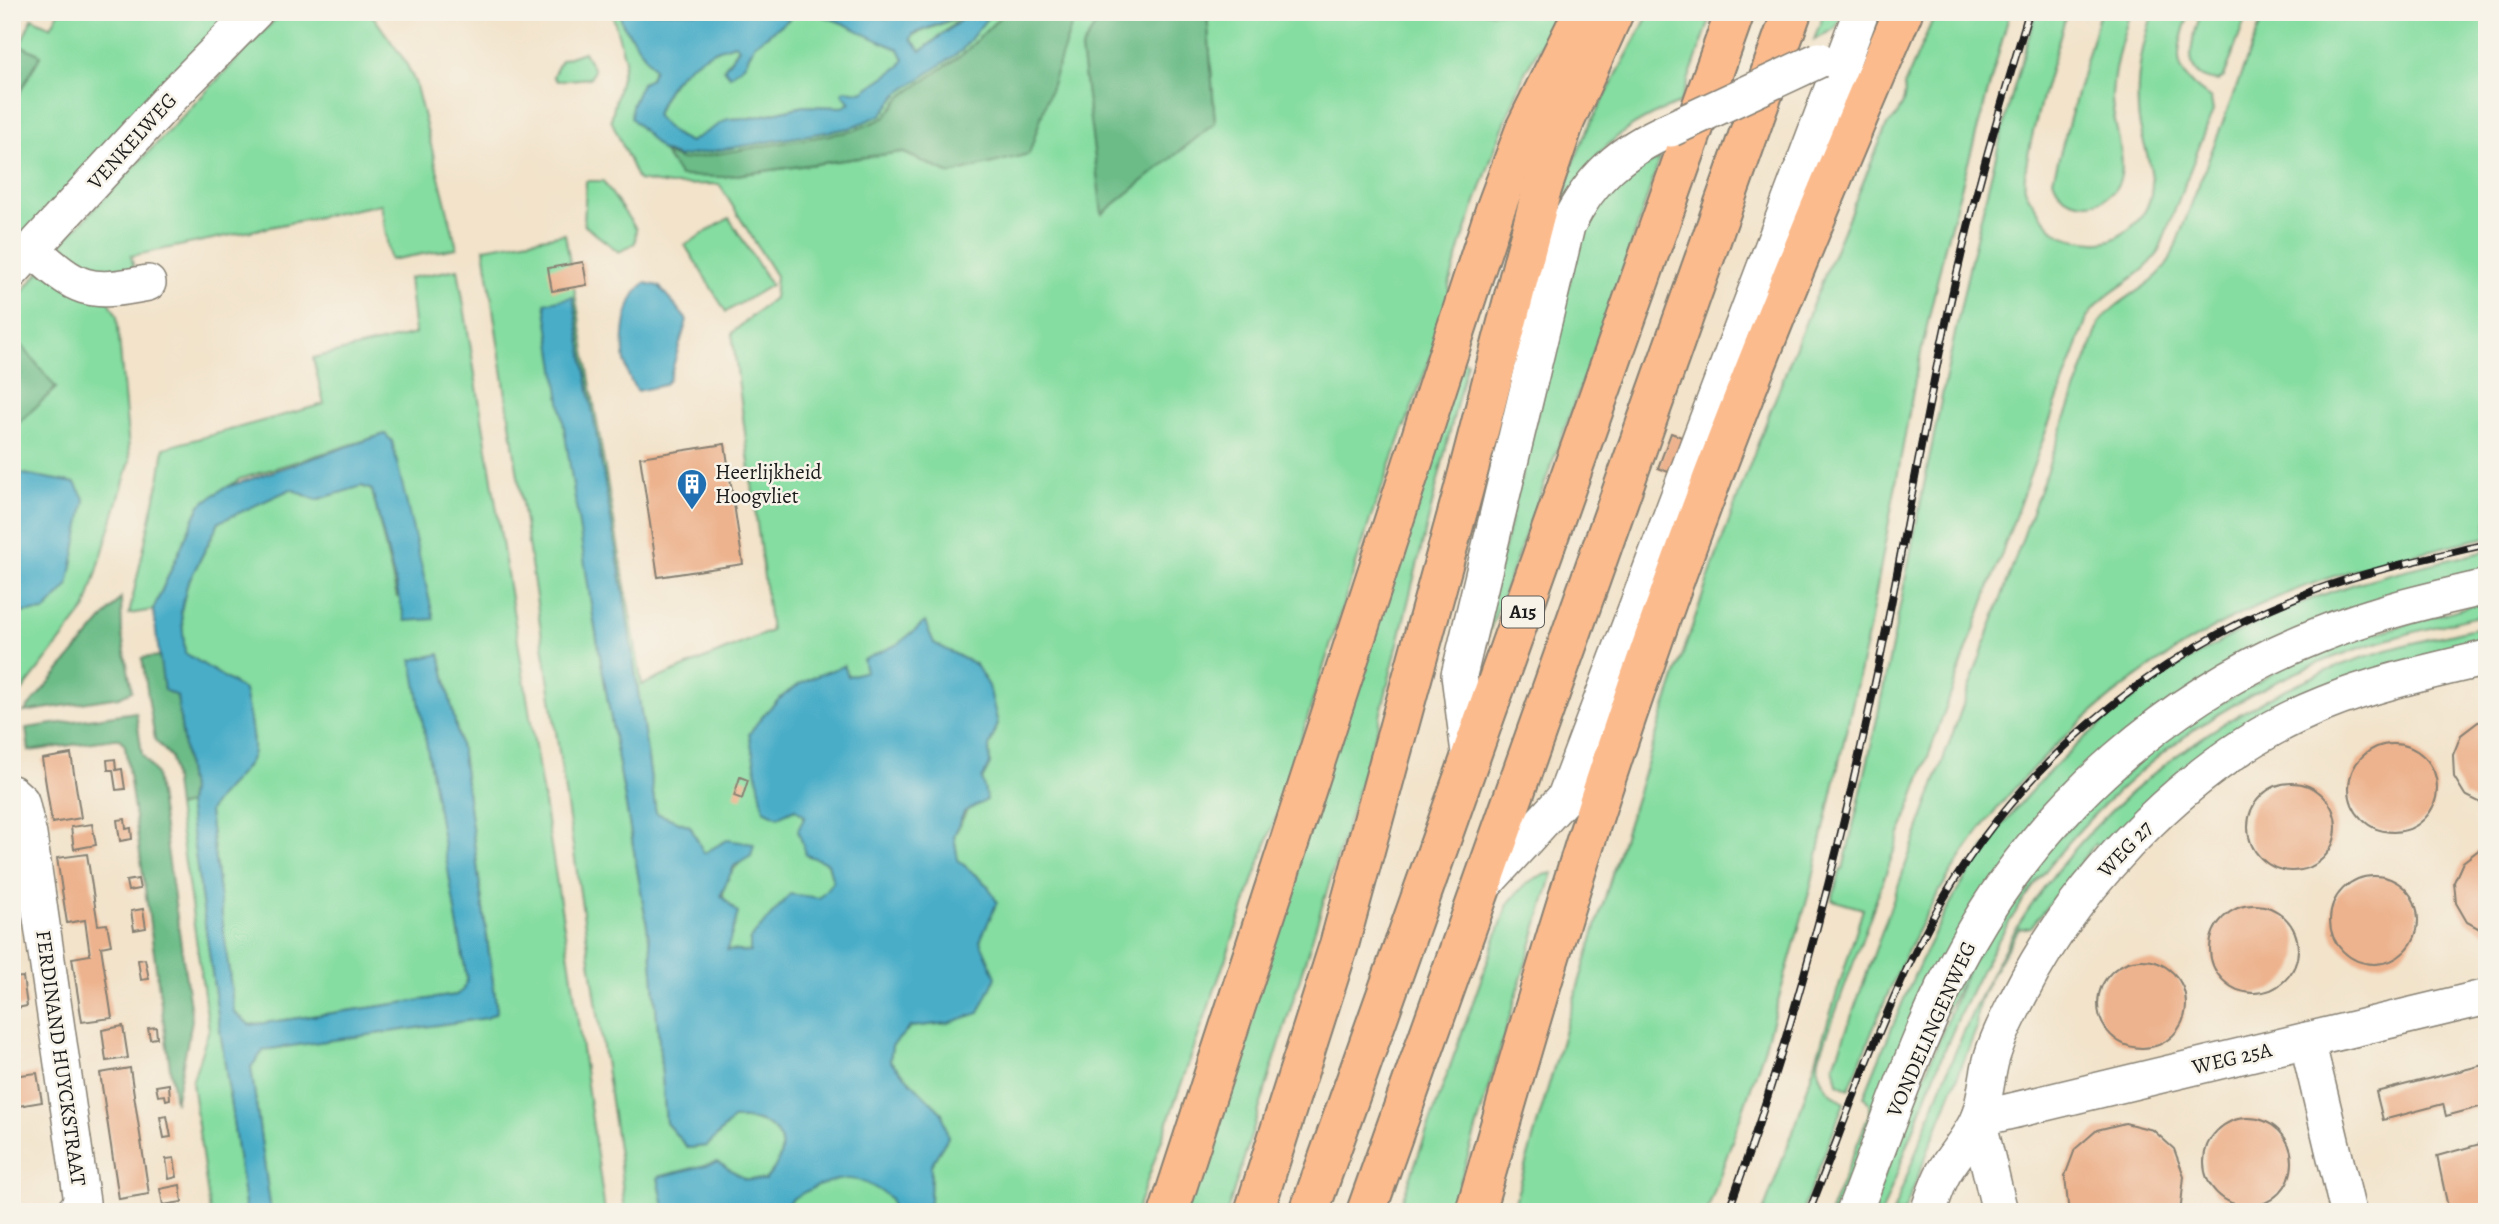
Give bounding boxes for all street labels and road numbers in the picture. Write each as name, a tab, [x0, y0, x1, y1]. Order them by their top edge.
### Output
street label: VENKELWEG	[80, 87, 183, 196]
road number: A15	[1502, 596, 1544, 628]
street label: WEG 27	[2091, 814, 2159, 884]
street label: FERDINAND HUYCKSTRAAT	[29, 928, 93, 1188]
street label: VONDELINGENWEG	[1879, 937, 1982, 1122]
street label: WEG 25A	[2188, 1035, 2275, 1081]

